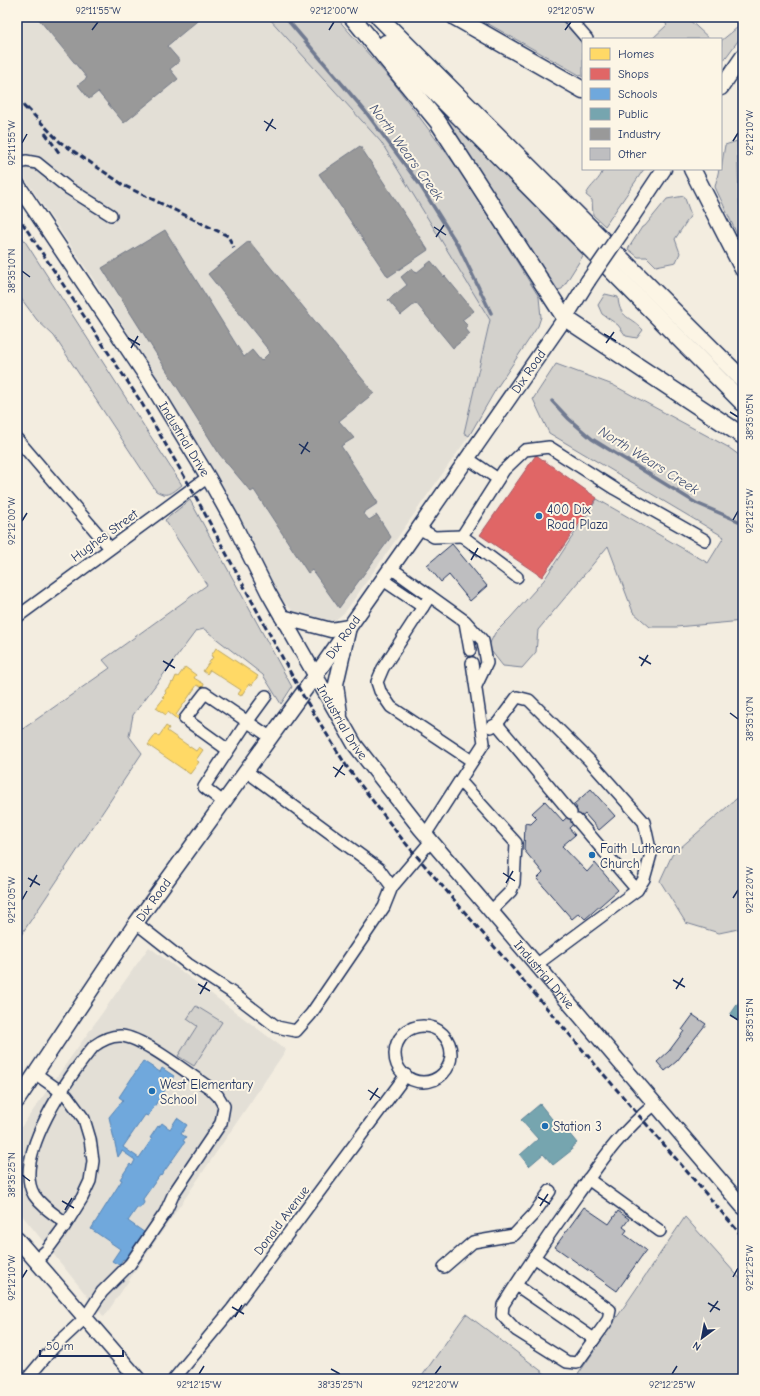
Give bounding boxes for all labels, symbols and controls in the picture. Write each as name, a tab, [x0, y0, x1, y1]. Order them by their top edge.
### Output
text: 92°11'55"W	[75, 5, 121, 17]
text: 92°12'00"W	[310, 5, 358, 17]
text: 92°12'05"W	[547, 5, 595, 17]
legend	[582, 38, 722, 170]
text: Homes	[618, 47, 654, 61]
text: Shops	[618, 67, 649, 81]
text: Schools	[618, 87, 657, 101]
water label: North Wears Creek	[366, 101, 447, 204]
text: Public	[618, 107, 649, 121]
text: 92°12'10"W	[744, 110, 756, 156]
text: 92°11'55"W	[6, 120, 18, 166]
text: Industry	[618, 127, 661, 141]
text: Other	[618, 147, 647, 161]
text: 38°35'10"N	[6, 249, 18, 293]
street label: Dix Road	[508, 347, 549, 396]
text: 38°35'05"N	[744, 394, 756, 440]
street label: Industrial Drive	[156, 399, 213, 480]
water label: North Wears Creek	[595, 423, 702, 498]
text: 92°12'15"W	[744, 488, 756, 533]
text: 92°12'00"W	[6, 497, 18, 545]
place label: 400 Dix Road Plaza	[547, 502, 608, 532]
street label: Hughes Street	[68, 505, 142, 565]
marker: 400 Dix Road Plaza	[534, 511, 544, 521]
street label: Dix Road	[322, 612, 363, 662]
street label: Industrial Drive	[314, 681, 371, 763]
text: 38°35'10"N	[744, 697, 756, 741]
place label: Faith Lutheran Church	[600, 841, 680, 871]
marker: Faith Lutheran Church	[587, 850, 597, 860]
text: 92°12'20"W	[744, 866, 756, 913]
street label: Dix Road	[133, 875, 174, 924]
text: 92°12'05"W	[6, 876, 18, 924]
street label: Industrial Drive	[511, 937, 578, 1012]
text: 38°35'15"N	[744, 998, 756, 1042]
place label: West Elementary School	[160, 1077, 253, 1107]
marker: West Elementary School	[147, 1086, 157, 1096]
place label: Station 3	[553, 1119, 602, 1134]
marker: Station 3	[540, 1121, 550, 1131]
text: 38°35'25"N	[6, 1152, 18, 1198]
street label: Donald Avenue	[251, 1182, 313, 1258]
text: 92°12'25"W	[744, 1245, 756, 1291]
text: 92°12'10"W	[6, 1255, 18, 1301]
north arrow	[682, 1318, 722, 1358]
scale bar	[40, 1332, 123, 1358]
text: 50 m	[46, 1339, 74, 1353]
text: N	[690, 1339, 703, 1353]
text: 92°12'15"W	[177, 1379, 222, 1391]
text: 38°35'25"N	[317, 1379, 363, 1391]
text: 92°12'20"W	[412, 1379, 459, 1391]
text: 92°12'25"W	[649, 1379, 695, 1391]

